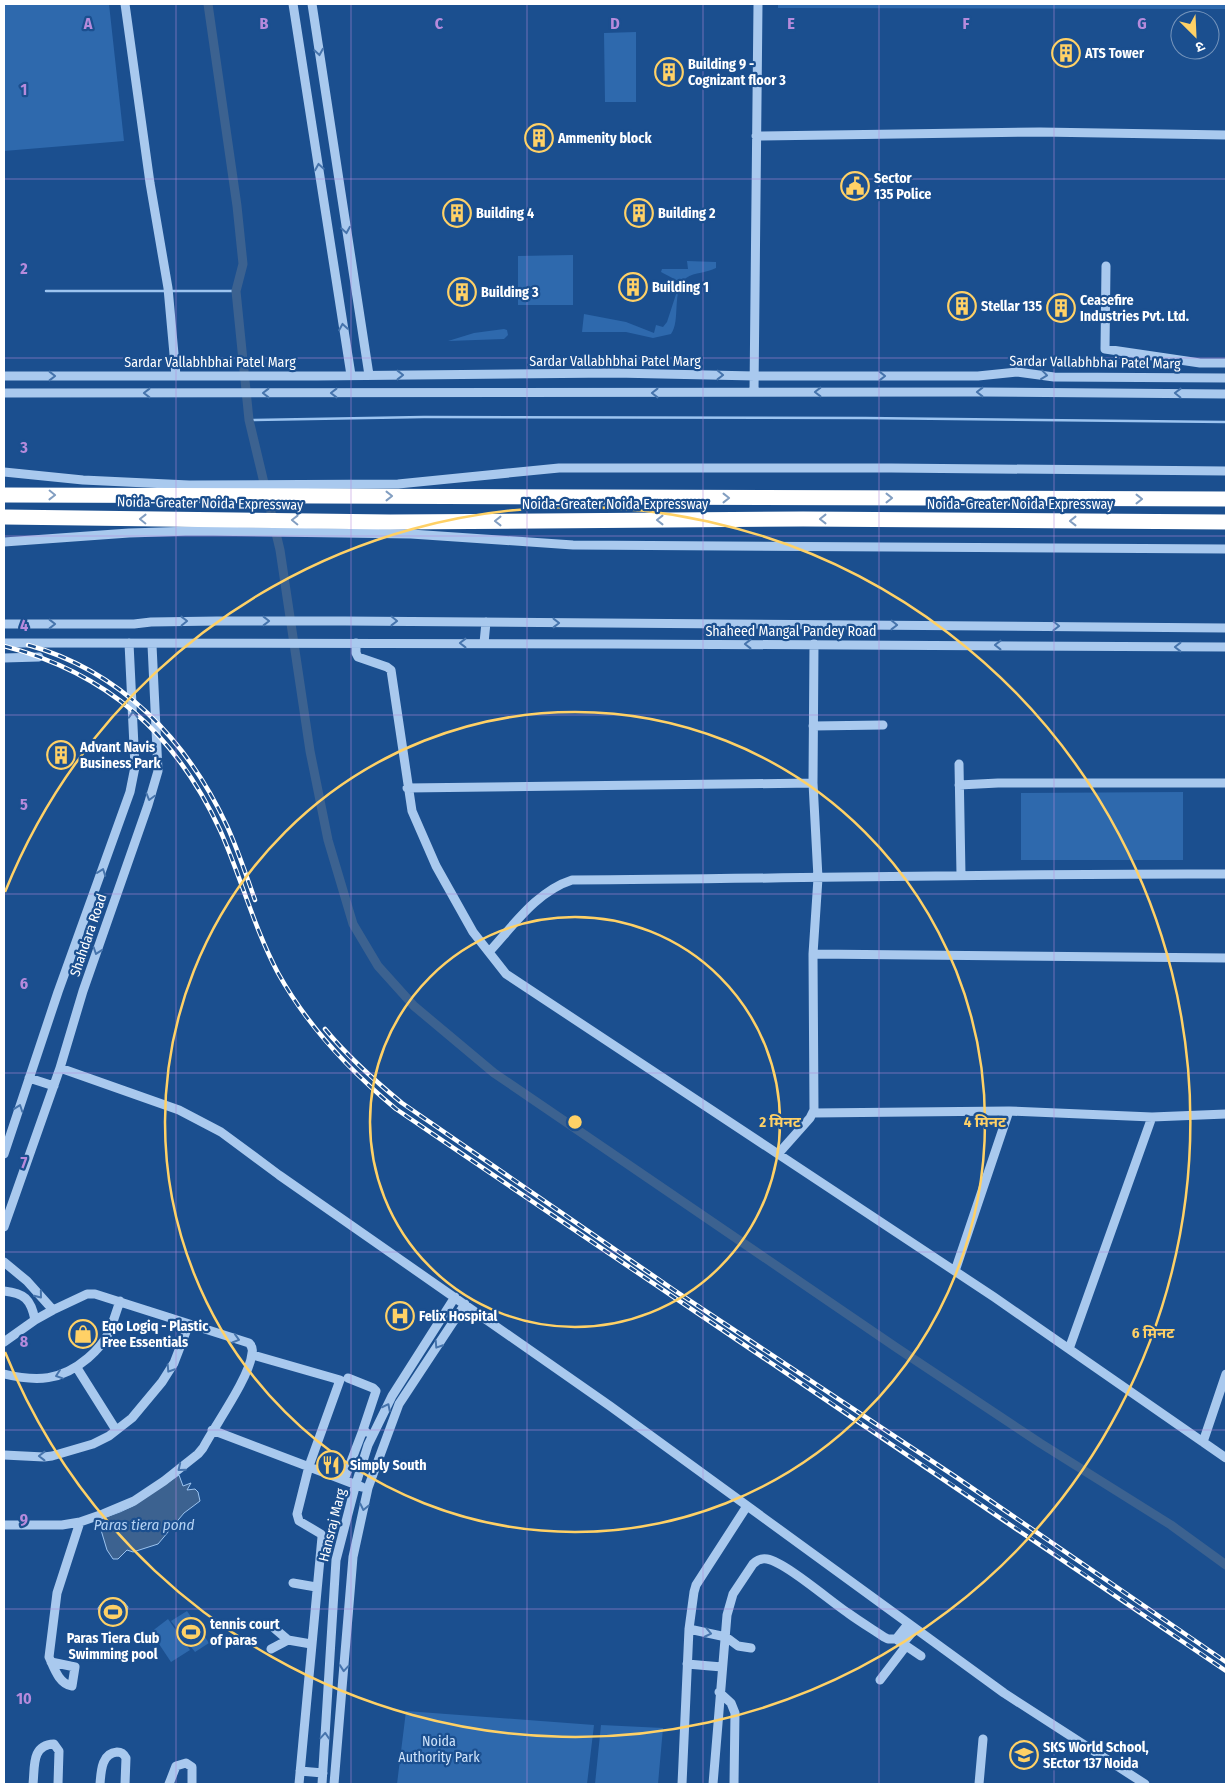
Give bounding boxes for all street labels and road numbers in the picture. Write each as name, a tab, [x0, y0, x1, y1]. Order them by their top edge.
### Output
street label: Sardar Vallabhbhai Patel Marg	[529, 353, 701, 370]
street label: Sardar Vallabhbhai Patel Marg	[1009, 353, 1181, 373]
street label: Sardar Vallabhbhai Patel Marg	[124, 354, 296, 371]
street label: Noida-Greater Noida Expressway	[117, 493, 304, 514]
street label: Noida-Greater Noida Expressway	[522, 496, 709, 513]
street label: Noida-Greater Noida Expressway	[927, 496, 1114, 513]
street label: Shaheed Mangal Pandey Road	[705, 623, 877, 640]
street label: Shahdara Road	[66, 891, 111, 979]
street label: Hansraj Marg	[315, 1486, 350, 1563]

